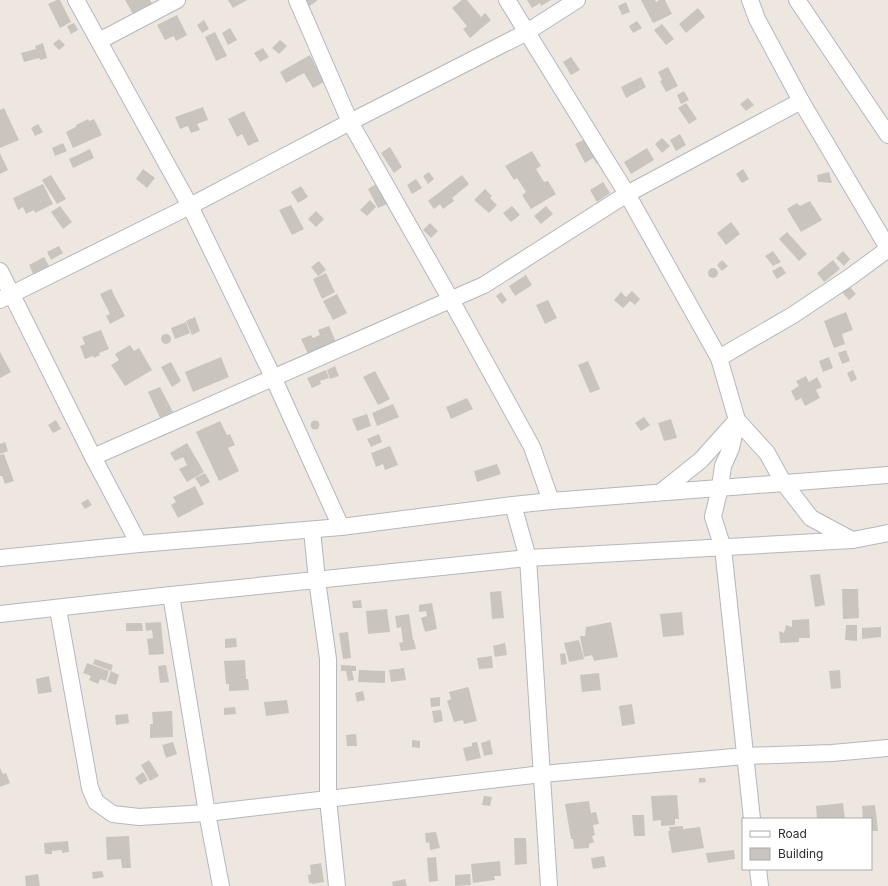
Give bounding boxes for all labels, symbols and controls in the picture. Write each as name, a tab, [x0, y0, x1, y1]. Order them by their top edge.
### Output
legend	[742, 818, 872, 870]
text: Road	[778, 826, 807, 841]
text: Building	[778, 846, 823, 861]

